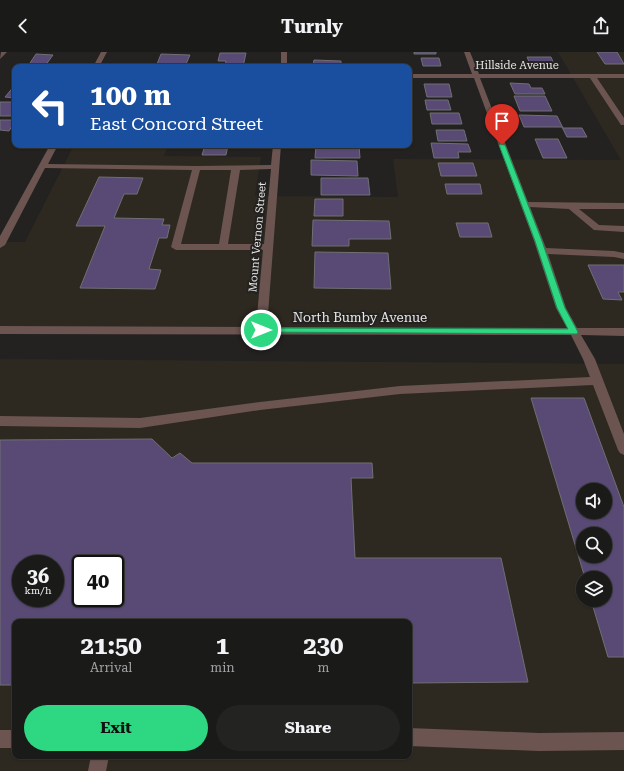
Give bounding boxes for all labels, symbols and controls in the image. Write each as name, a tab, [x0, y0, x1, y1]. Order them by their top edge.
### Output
icon: back	[12, 15, 34, 37]
icon: share	[590, 15, 612, 37]
text: Turnly	[281, 16, 343, 37]
street label: Hillside Avenue	[475, 59, 559, 72]
text: 100 m	[90, 79, 171, 112]
icon: left	[24, 80, 76, 132]
pin	[485, 104, 519, 145]
icon: arrive	[491, 110, 513, 132]
text: East Concord Street	[90, 113, 263, 134]
street label: Mount Vernon Street	[246, 181, 269, 293]
position arrow	[240, 309, 282, 351]
street label: North Bumby Avenue	[293, 310, 427, 325]
map controls	[576, 483, 612, 607]
button: sound	[576, 483, 612, 519]
button: search	[576, 527, 612, 563]
speed limit sign: 40	[72, 555, 124, 607]
text: 36	[27, 564, 49, 588]
button: layers	[576, 571, 612, 607]
text: km/h	[25, 585, 51, 596]
text: 21:50	[81, 632, 142, 660]
text: 1	[216, 632, 229, 660]
text: 230	[303, 632, 344, 660]
text: Arrival	[90, 660, 132, 675]
text: min	[210, 660, 235, 675]
text: m	[317, 660, 329, 675]
button: Exit	[24, 705, 208, 751]
button: Share	[216, 705, 400, 751]

